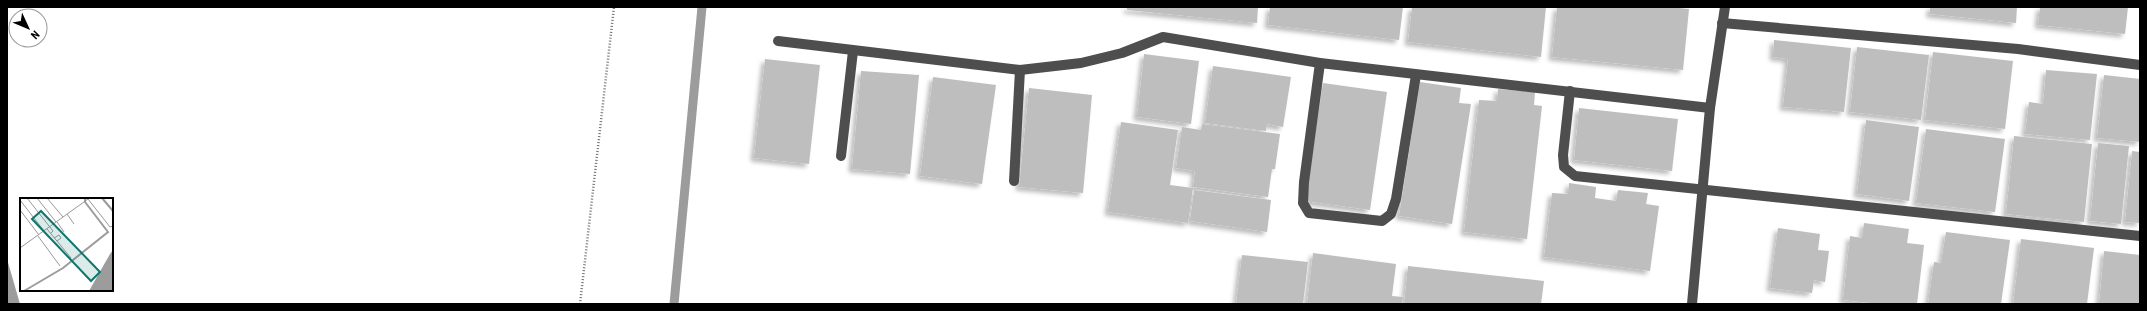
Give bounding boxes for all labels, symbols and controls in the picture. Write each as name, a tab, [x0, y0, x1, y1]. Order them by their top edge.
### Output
north arrow	[8, 8, 48, 48]
text: N	[28, 28, 42, 42]
inset map	[20, 198, 113, 291]

